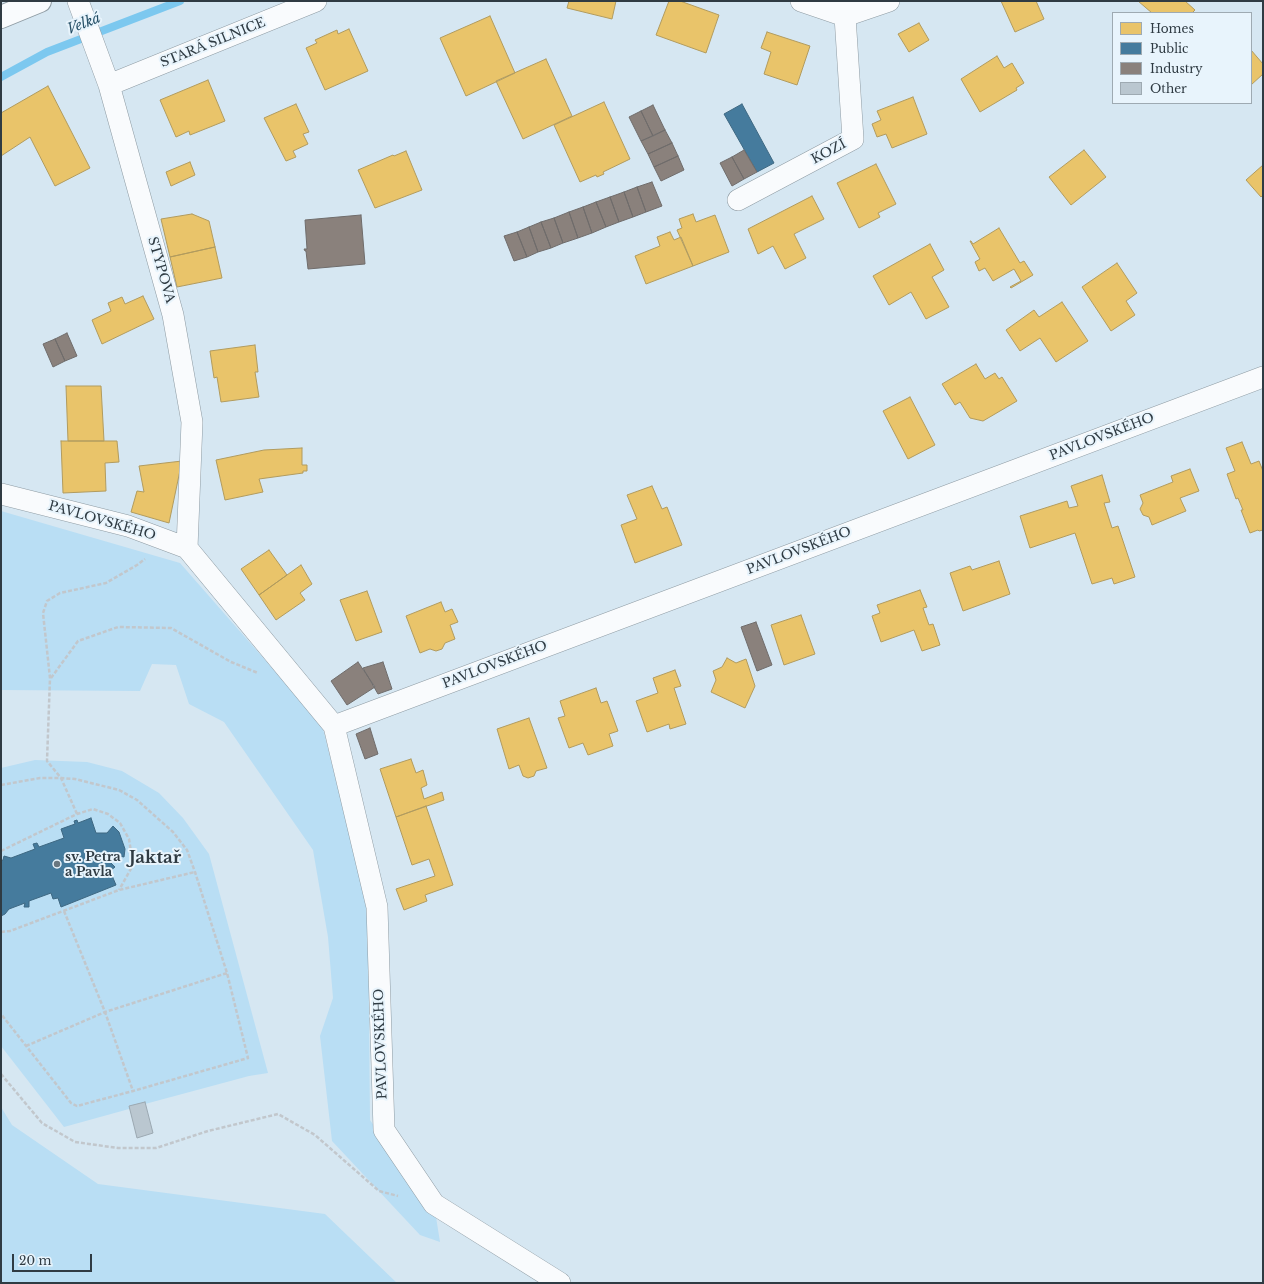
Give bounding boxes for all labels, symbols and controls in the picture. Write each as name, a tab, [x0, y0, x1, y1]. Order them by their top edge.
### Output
water label: Velká	[65, 10, 103, 38]
legend	[1112, 12, 1252, 104]
street label: STARÁ SILNICE	[158, 15, 268, 71]
text: Homes	[1150, 21, 1194, 36]
text: Public	[1150, 41, 1189, 56]
text: Industry	[1150, 61, 1203, 76]
text: Other	[1150, 81, 1187, 96]
street label: KOZÍ	[809, 136, 849, 168]
street label: STYPOVA	[144, 235, 178, 305]
street label: PAVLOVSKÉHO	[1047, 410, 1157, 464]
street label: PAVLOVSKÉHO	[47, 498, 157, 544]
street label: PAVLOVSKÉHO	[744, 524, 854, 578]
street label: PAVLOVSKÉHO	[440, 638, 550, 692]
district label: Jaktař	[129, 848, 181, 868]
place label: sv. Petra a Pavla	[65, 849, 121, 880]
marker: sv. Petra a Pavla	[52, 859, 62, 869]
street label: PAVLOVSKÉHO	[371, 988, 391, 1100]
scale bar	[14, 1246, 94, 1272]
text: 20 m	[19, 1253, 51, 1268]

